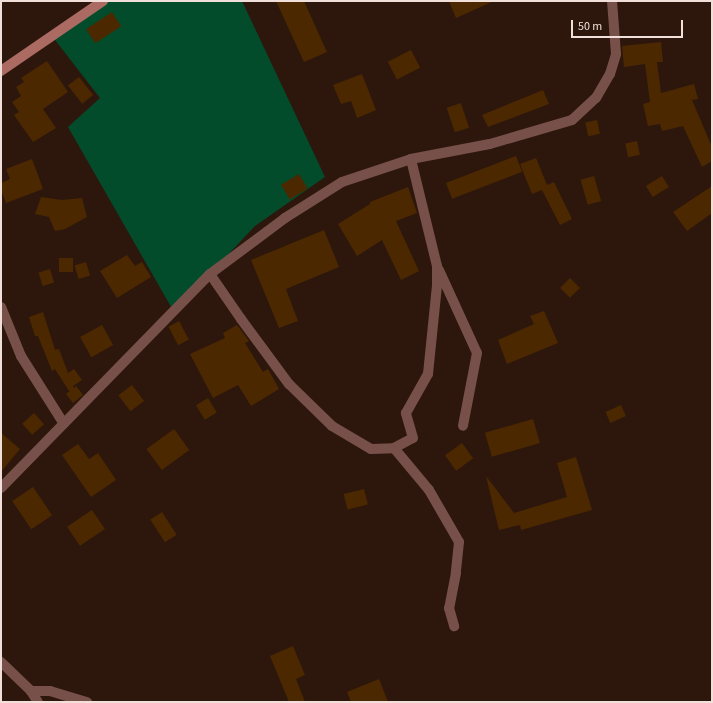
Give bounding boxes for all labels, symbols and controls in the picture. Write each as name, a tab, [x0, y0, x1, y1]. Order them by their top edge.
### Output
scale bar	[573, 12, 685, 38]
text: 50 m	[578, 18, 602, 35]

